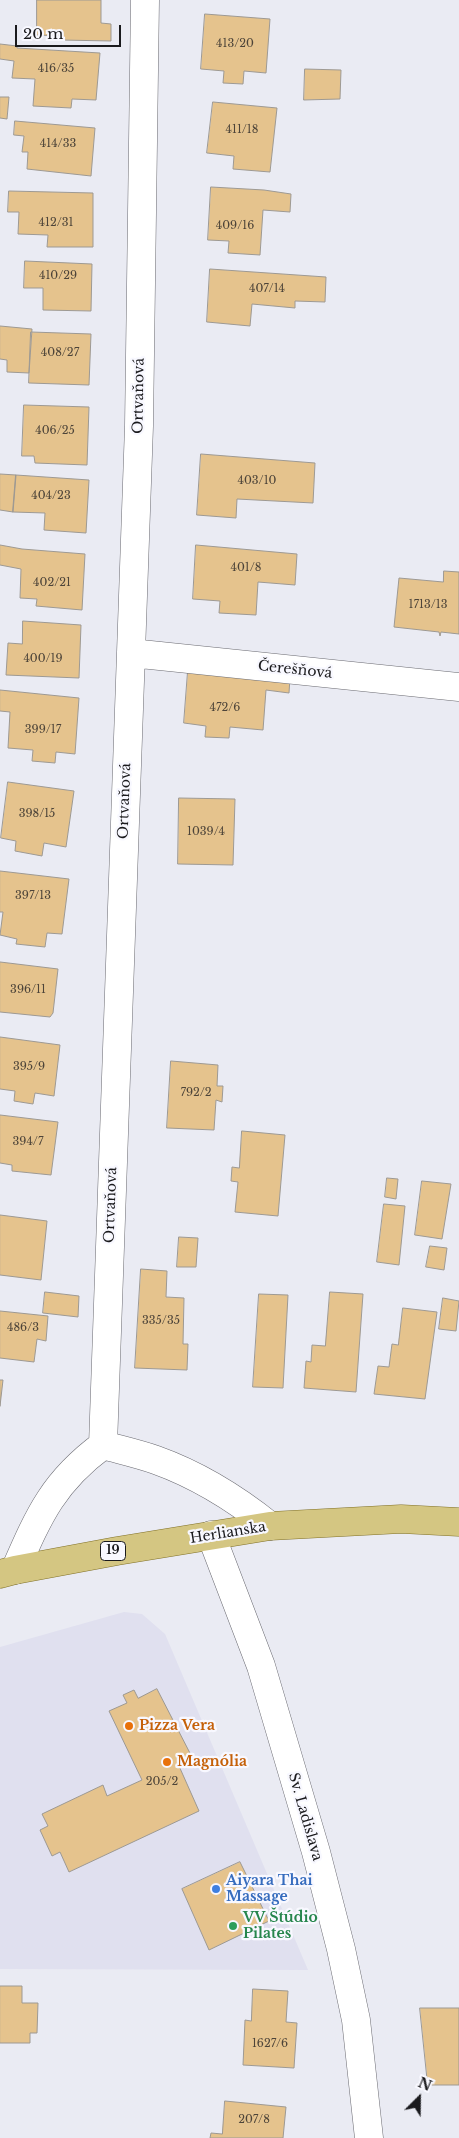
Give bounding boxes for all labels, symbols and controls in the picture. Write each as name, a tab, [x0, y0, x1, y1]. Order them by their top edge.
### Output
scale bar	[18, 15, 124, 47]
text: 20 m	[23, 24, 63, 43]
house number: 413/20	[216, 37, 254, 51]
house number: 416/35	[38, 62, 74, 76]
house number: 411/18	[226, 123, 258, 137]
house number: 414/33	[40, 137, 76, 151]
house number: 412/31	[39, 216, 73, 230]
house number: 409/16	[216, 219, 254, 233]
house number: 410/29	[39, 269, 77, 283]
house number: 407/14	[249, 282, 285, 296]
house number: 408/27	[41, 346, 79, 360]
street label: Ortvaňová	[130, 358, 148, 434]
house number: 406/25	[35, 424, 75, 438]
house number: 403/10	[238, 474, 276, 488]
house number: 404/23	[31, 489, 71, 503]
house number: 401/8	[231, 561, 261, 575]
house number: 402/21	[33, 576, 71, 590]
house number: 1713/13	[409, 598, 447, 612]
house number: 400/19	[23, 652, 63, 666]
street label: Čerešňová	[257, 658, 333, 682]
house number: 472/6	[210, 701, 240, 715]
house number: 399/17	[25, 723, 61, 737]
street label: Ortvaňová	[115, 763, 135, 839]
house number: 398/15	[19, 807, 55, 821]
house number: 1039/4	[187, 825, 225, 839]
house number: 397/13	[15, 889, 51, 903]
house number: 396/11	[10, 983, 46, 997]
house number: 395/9	[13, 1060, 45, 1074]
house number: 792/2	[180, 1086, 212, 1100]
house number: 394/7	[13, 1135, 43, 1149]
street label: Ortvaňová	[101, 1167, 121, 1243]
house number: 335/35	[142, 1314, 180, 1328]
house number: 486/3	[7, 1321, 39, 1335]
street label: Herlianska	[189, 1519, 267, 1547]
road number: 19	[100, 1542, 126, 1560]
place label: Pizza Vera	[139, 1718, 215, 1734]
marker: Pizza Vera	[123, 1720, 135, 1732]
place label: Magnólia	[177, 1754, 247, 1770]
marker: Magnólia	[161, 1756, 173, 1768]
street label: Sv. Ladislava	[284, 1771, 326, 1863]
house number: 205/2	[146, 1775, 178, 1789]
place label: Aiyara Thai Massage	[226, 1873, 313, 1905]
marker: Aiyara Thai Massage	[210, 1883, 222, 1895]
place label: VV Štúdio Pilates	[243, 1910, 318, 1942]
marker: VV Štúdio Pilates	[227, 1920, 239, 1932]
house number: 1627/6	[252, 2037, 288, 2051]
north arrow	[394, 2073, 444, 2123]
text: N	[415, 2073, 434, 2095]
house number: 207/8	[238, 2113, 270, 2127]

